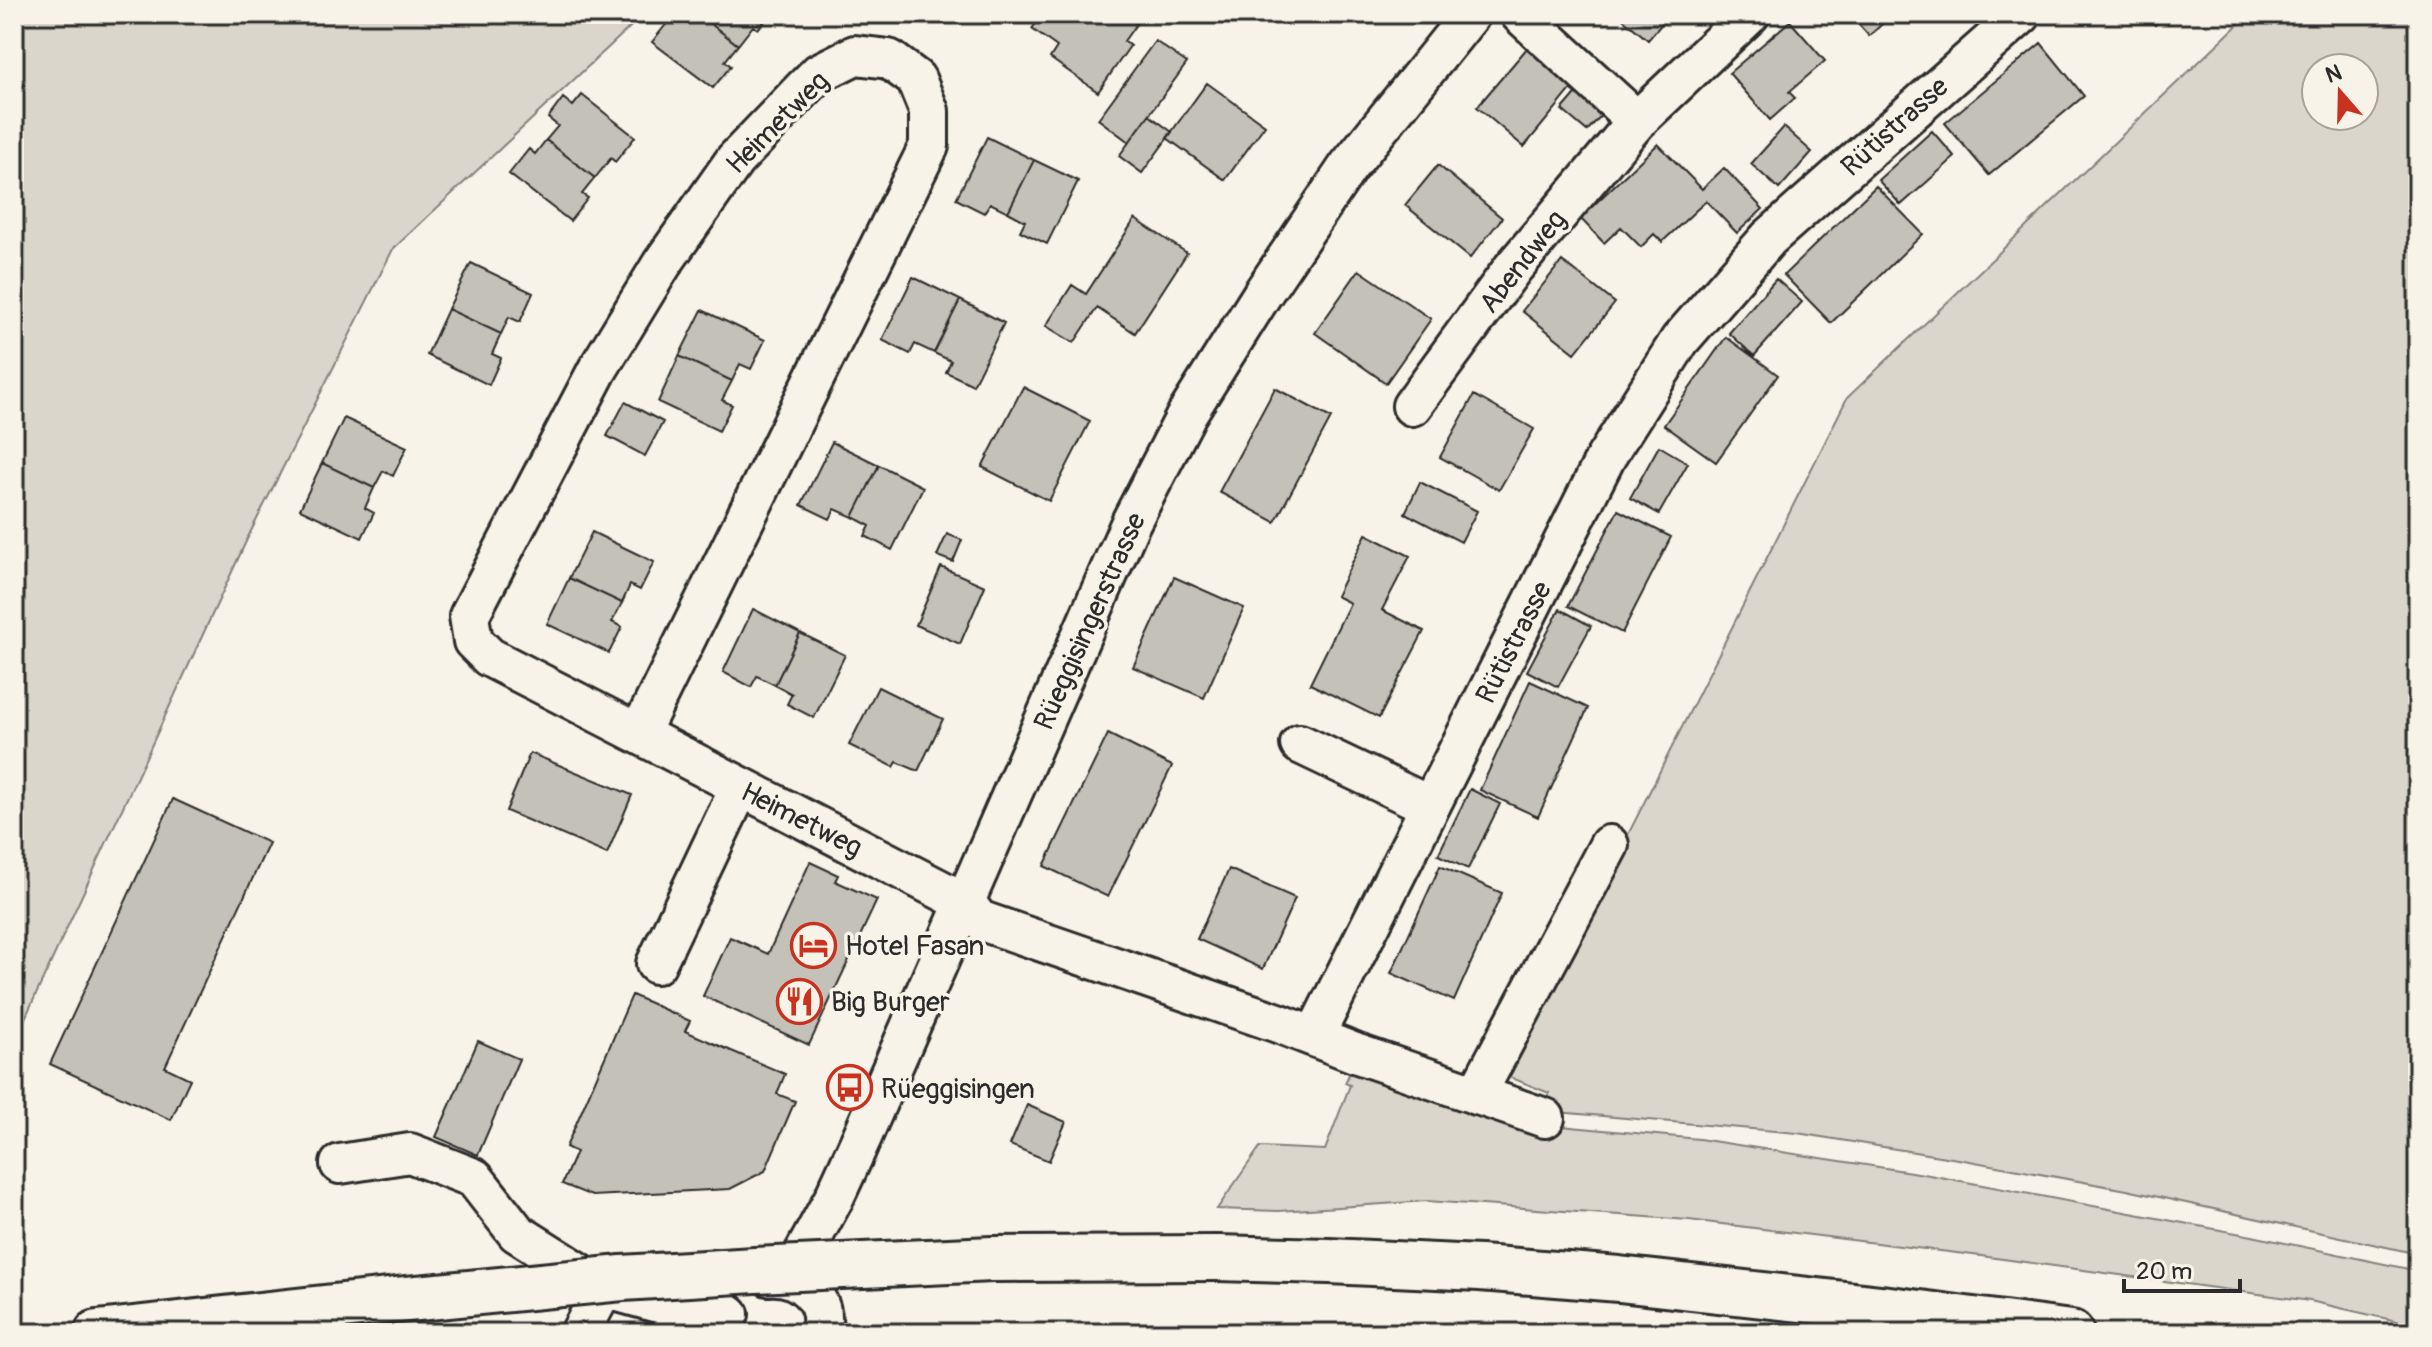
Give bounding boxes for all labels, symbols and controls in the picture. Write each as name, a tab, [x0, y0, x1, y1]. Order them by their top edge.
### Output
north arrow	[2300, 52, 2380, 132]
text: N	[2322, 58, 2345, 90]
street label: Heimetweg	[719, 64, 837, 182]
street label: Rütistrasse	[1834, 70, 1956, 184]
street label: Abendweg	[1472, 203, 1574, 321]
street label: Rüeggisingerstrasse	[1027, 507, 1154, 736]
street label: Rütistrasse	[1469, 575, 1560, 710]
street label: Heimetweg	[735, 775, 868, 866]
hotel icon: Hotel Fasan	[790, 921, 838, 969]
place label: Hotel Fasan	[845, 929, 984, 964]
restaurant icon: Big Burger	[776, 977, 824, 1025]
place label: Big Burger	[831, 985, 950, 1020]
bus stop icon: Rüeggisingen	[826, 1064, 874, 1112]
place label: Rüeggisingen	[881, 1072, 1035, 1107]
scale bar	[2124, 1243, 2240, 1293]
text: 20 m	[2136, 1257, 2192, 1286]

